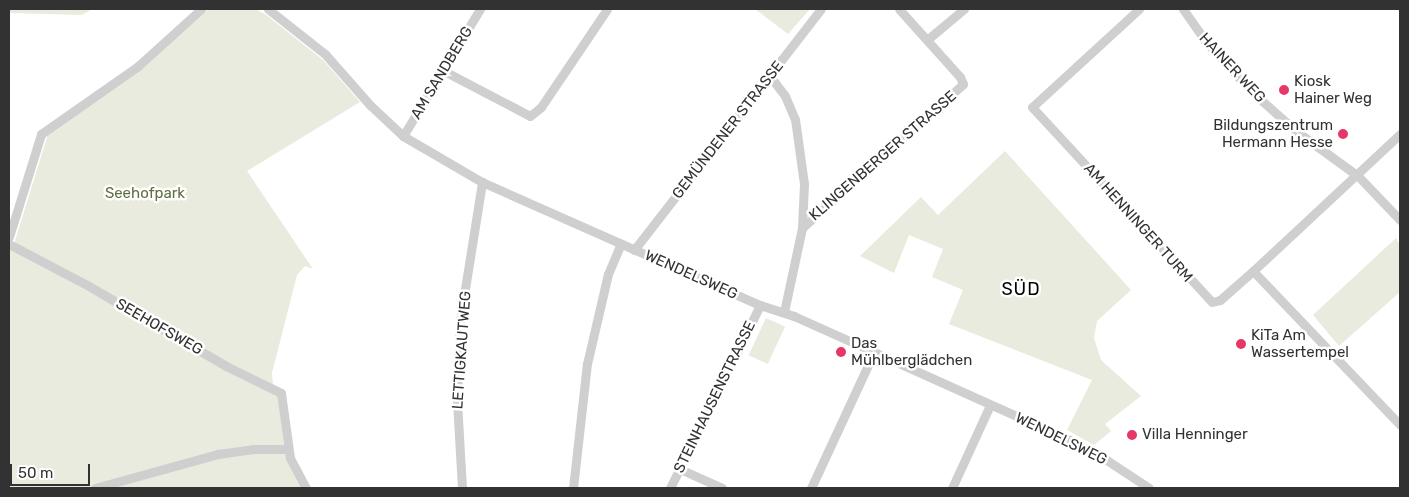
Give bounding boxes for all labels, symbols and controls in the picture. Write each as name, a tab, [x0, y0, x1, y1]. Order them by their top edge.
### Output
street label: AM SANDBERG	[407, 23, 477, 123]
street label: HAINER WEG	[1195, 29, 1269, 107]
street label: GEMÜNDENER STRASSE	[669, 57, 787, 203]
place label: Kiosk Hainer Weg	[1294, 72, 1373, 107]
marker: Kiosk Hainer Weg	[1278, 84, 1290, 96]
street label: KLINGENBERGER STRASSE	[806, 87, 960, 225]
place label: Bildungszentrum Hermann Hesse	[1213, 116, 1333, 151]
marker: Bildungszentrum Hermann Hesse	[1337, 128, 1349, 140]
street label: AM HENNINGER TURM	[1080, 160, 1196, 286]
park label: Seehofpark	[105, 185, 185, 203]
street label: WENDELSWEG	[642, 246, 740, 304]
district label: SÜD	[1001, 278, 1041, 300]
street label: LETTIGKAUTWEG	[449, 290, 475, 410]
street label: SEEHOFSWEG	[112, 295, 206, 359]
street label: STEINHAUSENSTRASSE	[670, 318, 760, 476]
place label: KiTa Am Wassertempel	[1251, 326, 1349, 361]
place label: Das Mühlberglädchen	[851, 334, 972, 369]
marker: KiTa Am Wassertempel	[1235, 338, 1247, 350]
marker: Das Mühlberglädchen	[835, 346, 847, 358]
street label: WENDELSWEG	[1012, 409, 1110, 469]
place label: Villa Henninger	[1142, 426, 1248, 444]
marker: Villa Henninger	[1126, 429, 1138, 441]
scale bar	[12, 454, 92, 486]
text: 50 m	[18, 464, 53, 482]

